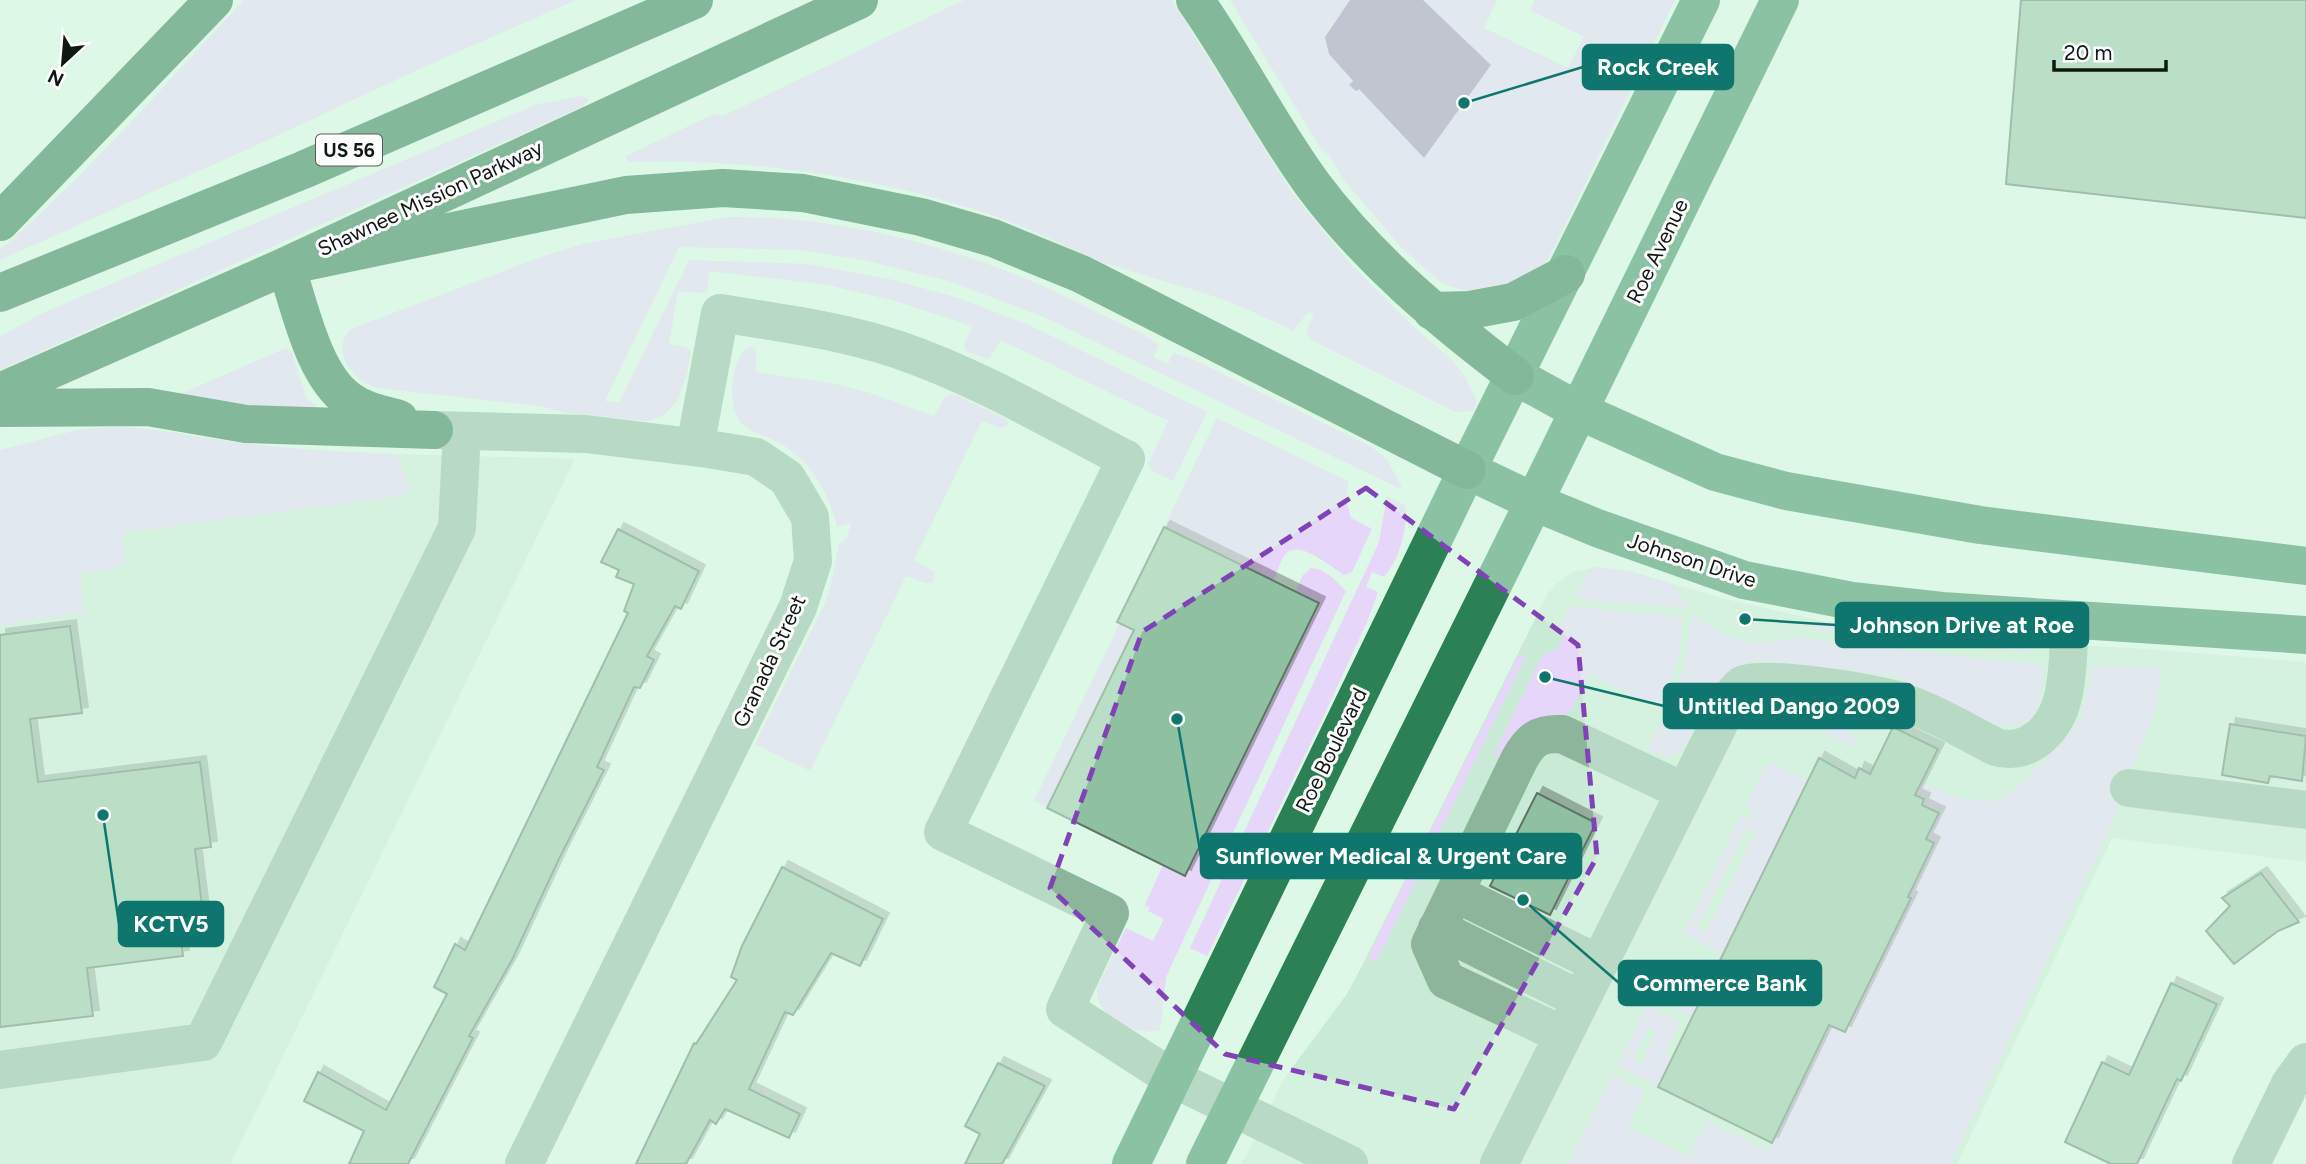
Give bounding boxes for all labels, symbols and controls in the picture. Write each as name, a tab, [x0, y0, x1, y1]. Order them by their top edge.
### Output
north arrow	[28, 28, 98, 98]
scale bar	[2054, 28, 2166, 72]
text: 20 m	[2064, 40, 2112, 65]
callout: Rock Creek	[1583, 45, 1733, 89]
text: Rock Creek	[1597, 53, 1720, 81]
text: N	[44, 64, 67, 91]
road number: US 56	[316, 134, 382, 166]
street label: Shawnee Mission Parkway	[314, 135, 546, 261]
street label: Roe Avenue	[1621, 195, 1693, 307]
street label: Johnson Drive	[1624, 527, 1760, 593]
street label: Granada Street	[727, 591, 811, 731]
callout: Johnson Drive at Roe	[1836, 603, 2088, 647]
text: Johnson Drive at Roe	[1850, 611, 2074, 639]
street label: Roe Boulevard	[1290, 684, 1372, 816]
callout: Untitled Dango 2009	[1664, 684, 1914, 728]
text: Untitled Dango 2009	[1678, 692, 1900, 720]
callout: Sunflower Medical & Urgent Care	[1201, 834, 1581, 878]
text: Sunflower Medical & Urgent Care	[1215, 842, 1567, 870]
callout: KCTV5	[119, 902, 223, 946]
text: KCTV5	[133, 910, 209, 938]
callout: Commerce Bank	[1619, 961, 1821, 1005]
text: Commerce Bank	[1633, 969, 1808, 997]

